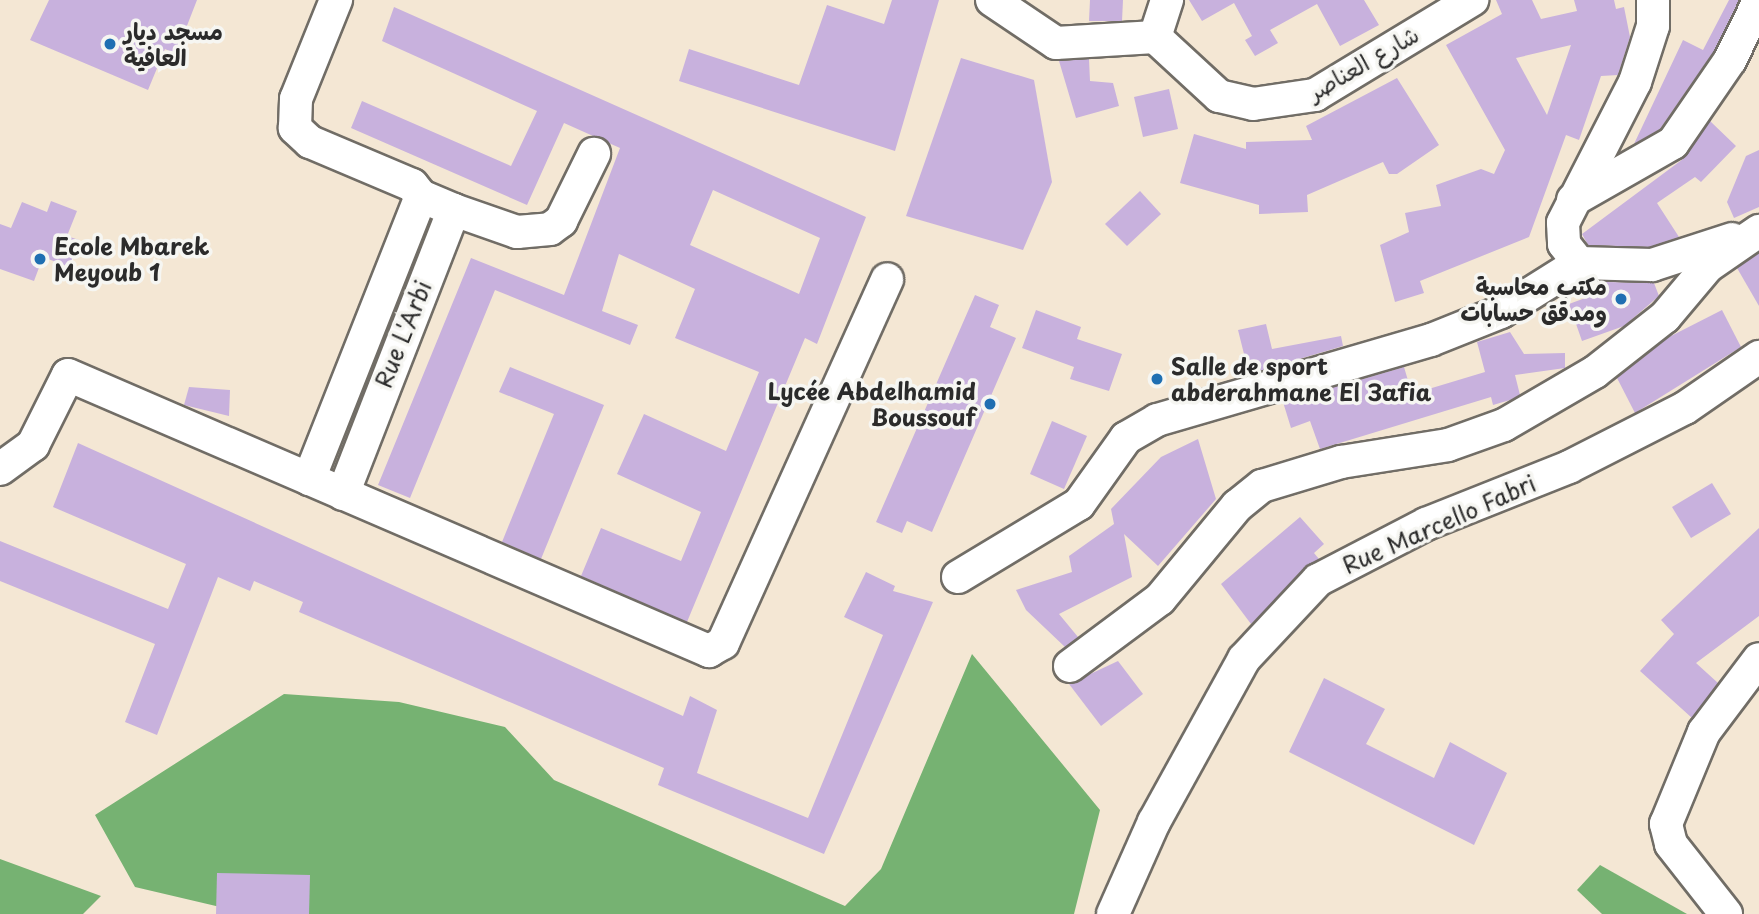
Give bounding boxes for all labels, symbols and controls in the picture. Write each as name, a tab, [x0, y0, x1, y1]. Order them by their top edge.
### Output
place label: مسجد ديار العافية	[124, 17, 223, 71]
street label: شارع العناصر	[1302, 20, 1424, 106]
marker: مسجد ديار العافية	[102, 36, 118, 52]
place label: Ecole Mbarek Meyoub 1	[54, 232, 211, 286]
marker: Ecole Mbarek Meyoub 1	[32, 251, 48, 267]
place label: مكتب محاسبة ومدقق حسابات	[1460, 272, 1607, 326]
street label: Rue L'Arbi	[369, 276, 437, 392]
marker: مكتب محاسبة ومدقق حسابات	[1613, 291, 1629, 307]
place label: Salle de sport abderahmane El 3afia	[1171, 352, 1431, 406]
marker: Salle de sport abderahmane El 3afia	[1149, 371, 1165, 387]
place label: Lycée Abdelhamid Boussouf	[767, 377, 976, 431]
marker: Lycée Abdelhamid Boussouf	[982, 396, 998, 412]
street label: Rue Marcello Fabri	[1338, 469, 1540, 579]

